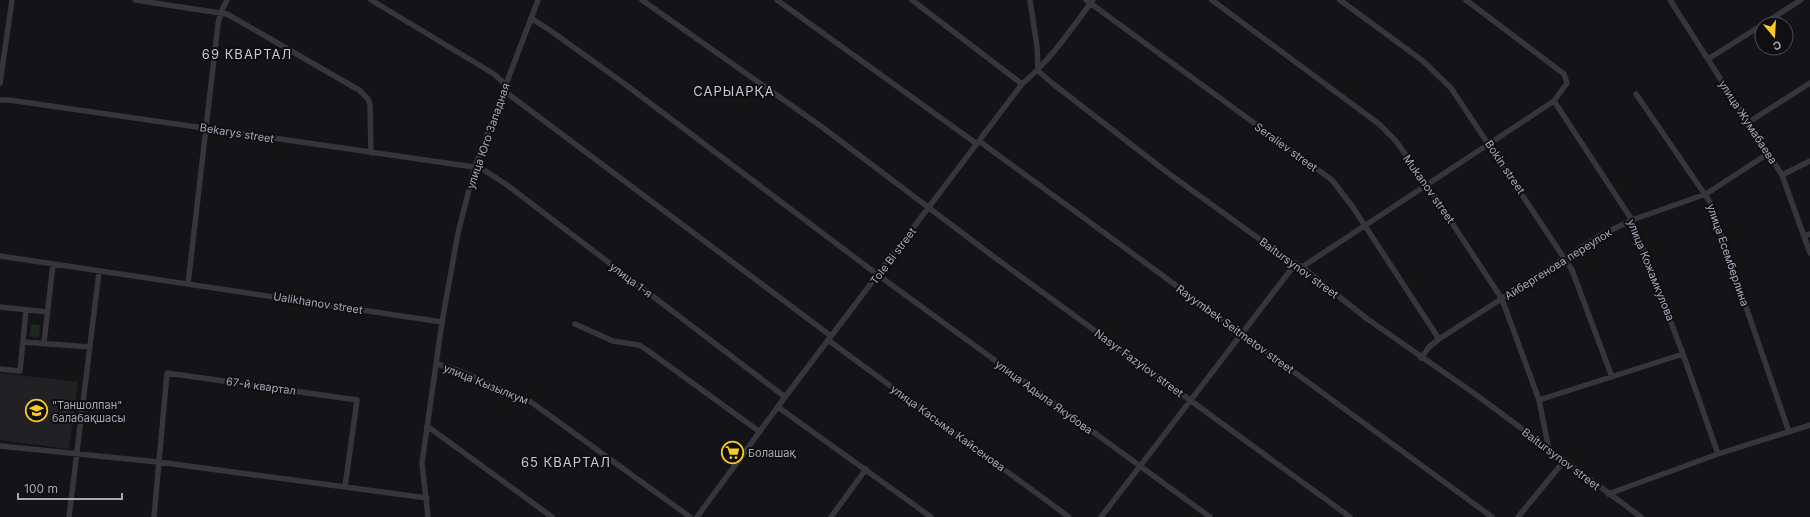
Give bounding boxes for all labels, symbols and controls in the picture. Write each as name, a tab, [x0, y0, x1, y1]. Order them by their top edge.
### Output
north arrow	[1754, 16, 1794, 56]
text: С	[1771, 38, 1783, 53]
district label: 69 КВАРТАЛ	[202, 46, 292, 62]
street label: улица Жумабаева	[1716, 77, 1780, 167]
street label: улица Юго Западная	[463, 81, 513, 191]
district label: САРЫАРҚА	[693, 83, 775, 99]
street label: Seraliev street	[1252, 119, 1321, 175]
street label: Bekarys street	[199, 120, 276, 146]
street label: Bokin street	[1482, 137, 1528, 197]
street label: Mukanov street	[1400, 152, 1458, 226]
street label: улица Есемберлина	[1704, 202, 1752, 308]
street label: улица Кожамкулова	[1624, 217, 1678, 323]
street label: Tole Bi street	[867, 224, 919, 287]
street label: Айбергенова переулок	[1502, 225, 1614, 303]
street label: Baitursynov street	[1257, 235, 1342, 302]
street label: улица 1-я	[607, 259, 655, 301]
street label: Rayymbek Seitmetov street	[1173, 282, 1297, 377]
street label: Ualikhanov street	[272, 289, 364, 317]
street label: Nasyr Fazylov street	[1092, 326, 1187, 400]
street label: улица Адыла Якубова	[992, 357, 1096, 437]
street label: улица Кызылкум	[441, 361, 531, 407]
street label: 67-й квартал	[225, 374, 297, 398]
street label: улица Касыма Кайсенова	[888, 382, 1008, 474]
school or university icon: "Таншолпан" балабақшасы	[24, 398, 50, 424]
place label: "Таншолпан" балабақшасы	[52, 398, 126, 425]
street label: Baitursynov street	[1519, 425, 1603, 493]
supermarket icon: Болашақ	[720, 440, 746, 466]
place label: Болашақ	[748, 446, 796, 460]
district label: 65 КВАРТАЛ	[521, 454, 611, 470]
scale bar	[18, 475, 122, 501]
text: 100 m	[24, 481, 58, 496]

